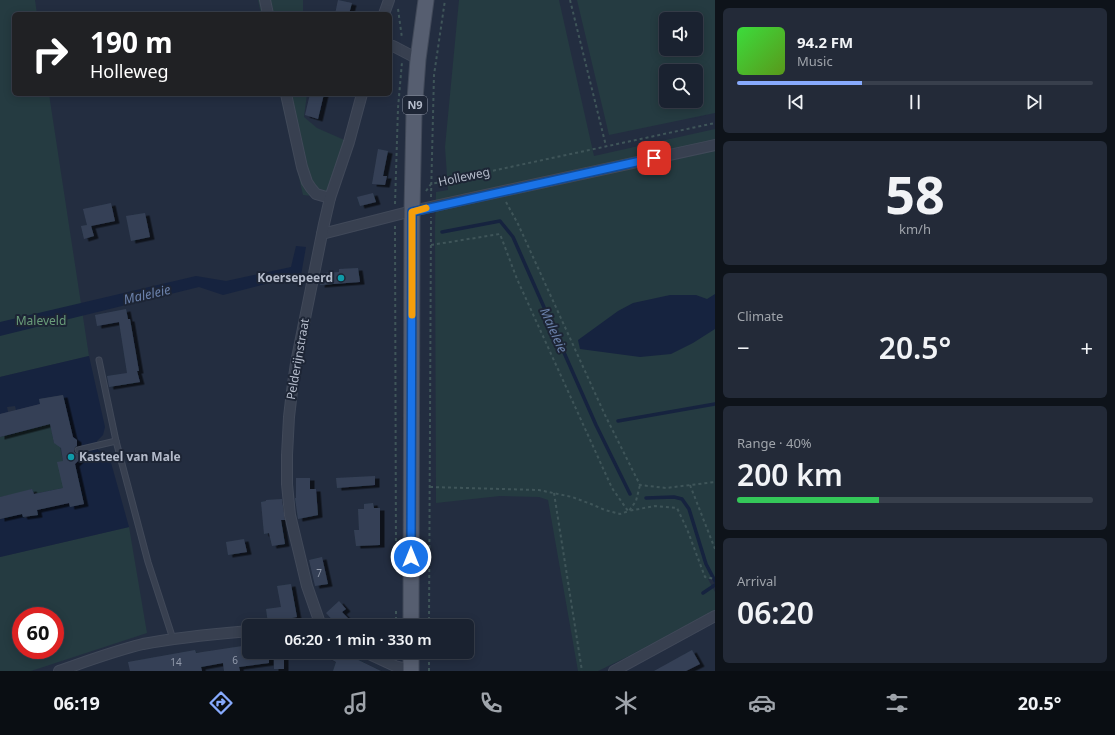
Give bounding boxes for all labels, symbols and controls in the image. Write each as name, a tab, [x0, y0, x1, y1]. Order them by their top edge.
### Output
map controls	[659, 12, 703, 108]
button: sound	[659, 12, 703, 56]
text: 190 m	[90, 23, 173, 61]
icon: right	[24, 28, 76, 80]
text: 94.2 FM	[797, 32, 853, 52]
text: Music	[797, 52, 833, 70]
text: Holleweg	[90, 59, 169, 83]
button: search	[659, 64, 703, 108]
icon: previous	[785, 91, 807, 113]
icon: pause	[904, 91, 926, 113]
icon: next	[1023, 91, 1045, 113]
road number: N9	[403, 96, 427, 114]
pin	[637, 141, 671, 175]
icon: arrive	[643, 147, 665, 169]
text: 58	[885, 158, 945, 229]
street label: Holleweg	[436, 163, 491, 190]
text: km/h	[899, 220, 931, 238]
place label: Koersepeerd	[257, 269, 333, 286]
marker: Koersepeerd	[336, 273, 346, 283]
water label: Maleleie	[122, 280, 173, 308]
water label: Maleleie	[536, 304, 572, 356]
text: Climate	[737, 307, 783, 325]
park label: Maleveld	[16, 312, 66, 329]
street label: Pelderijnstraat	[282, 316, 313, 401]
text: 20.5°	[879, 327, 951, 368]
text: −	[737, 332, 750, 362]
text: +	[1080, 332, 1093, 362]
text: Range · 40%	[737, 434, 812, 452]
place label: Kasteel van Male	[79, 448, 181, 465]
marker: Kasteel van Male	[66, 452, 76, 462]
text: 200 km	[737, 454, 843, 495]
position arrow	[390, 536, 432, 578]
house number: 7	[316, 566, 322, 580]
text: Arrival	[737, 572, 777, 590]
text: 06:20	[737, 592, 814, 633]
speed limit sign: 60	[12, 607, 64, 659]
text: 06:20 · 1 min · 330 m	[284, 629, 432, 649]
house number: 6	[232, 653, 238, 667]
house number: 14	[170, 655, 182, 669]
icon: directions	[207, 689, 235, 717]
icon: music	[342, 689, 370, 717]
icon: phone	[477, 689, 505, 717]
icon: climate	[612, 689, 640, 717]
icon: car	[748, 689, 776, 717]
icon: filters	[883, 689, 911, 717]
text: 06:19	[54, 691, 100, 715]
text: 20.5°	[1018, 691, 1061, 715]

